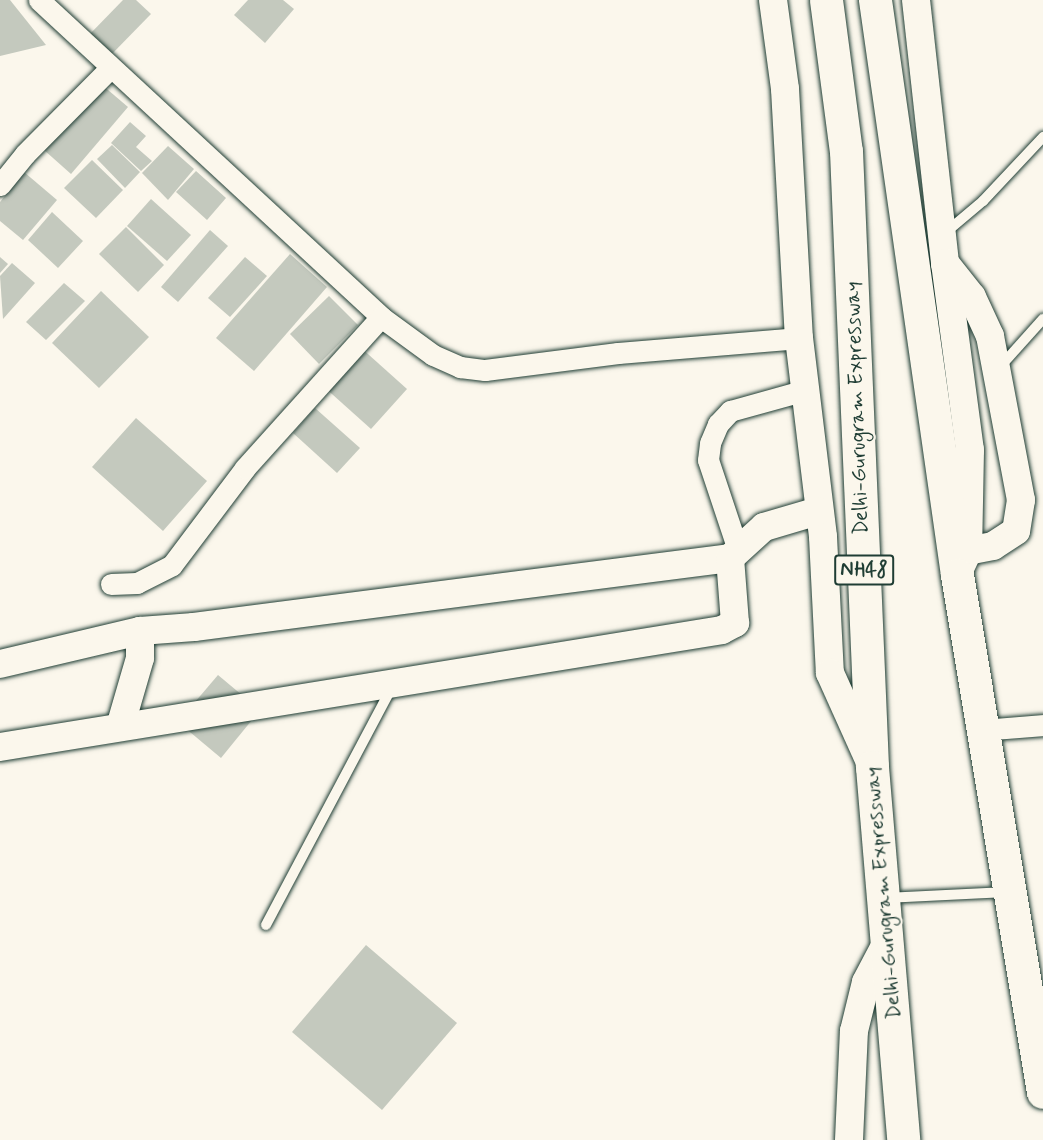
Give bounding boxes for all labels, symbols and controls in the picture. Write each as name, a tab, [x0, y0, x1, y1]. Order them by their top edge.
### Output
street label: Delhi-Gurugram Expressway	[840, 278, 874, 538]
road number: NH48	[834, 553, 894, 587]
street label: Delhi-Gurugram Expressway	[859, 762, 907, 1024]

